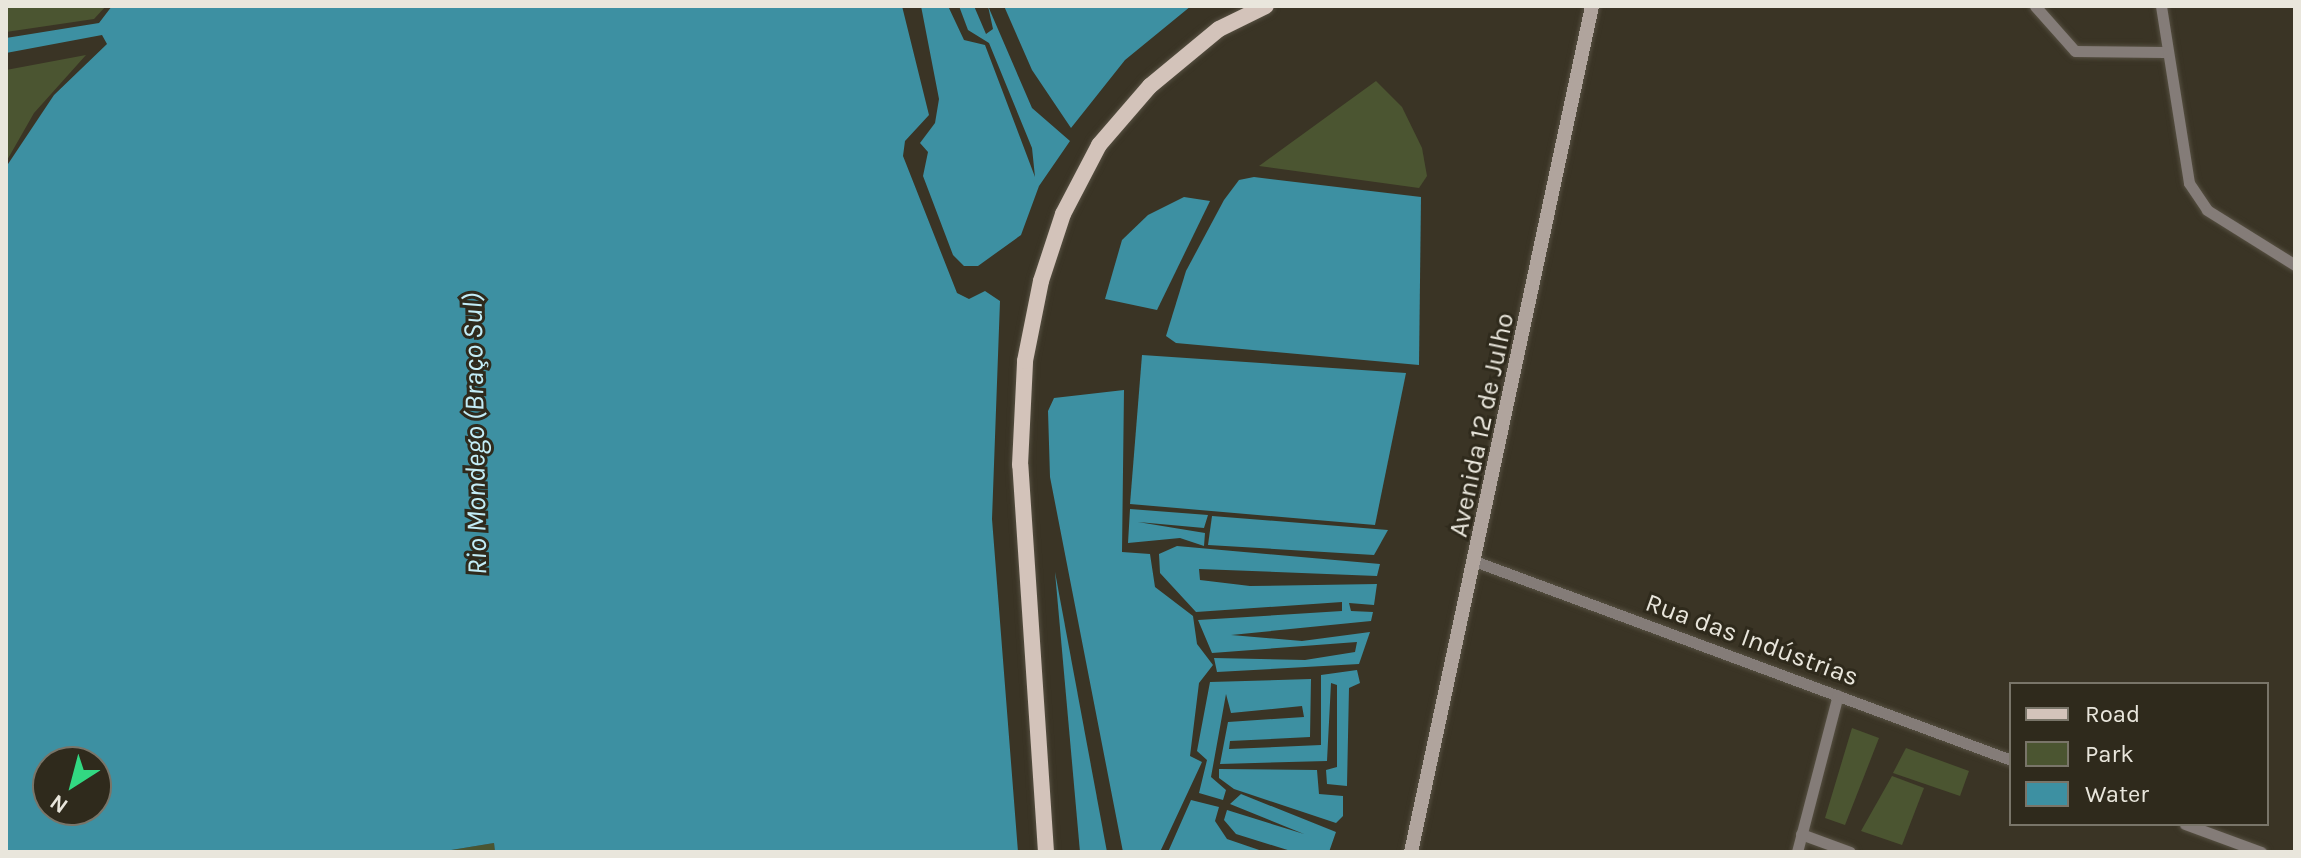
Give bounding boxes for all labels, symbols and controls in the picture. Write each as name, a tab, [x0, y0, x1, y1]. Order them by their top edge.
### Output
water label: Rio Mondego (Braço Sul)	[456, 292, 494, 576]
street label: Avenida 12 de Julho	[1443, 310, 1521, 540]
street label: Rua das Indústrias	[1641, 587, 1863, 693]
legend	[2009, 682, 2269, 826]
text: Road	[2085, 700, 2140, 728]
text: Park	[2085, 740, 2134, 768]
north arrow	[32, 746, 112, 826]
text: Water	[2085, 780, 2149, 808]
text: N	[45, 789, 73, 819]

